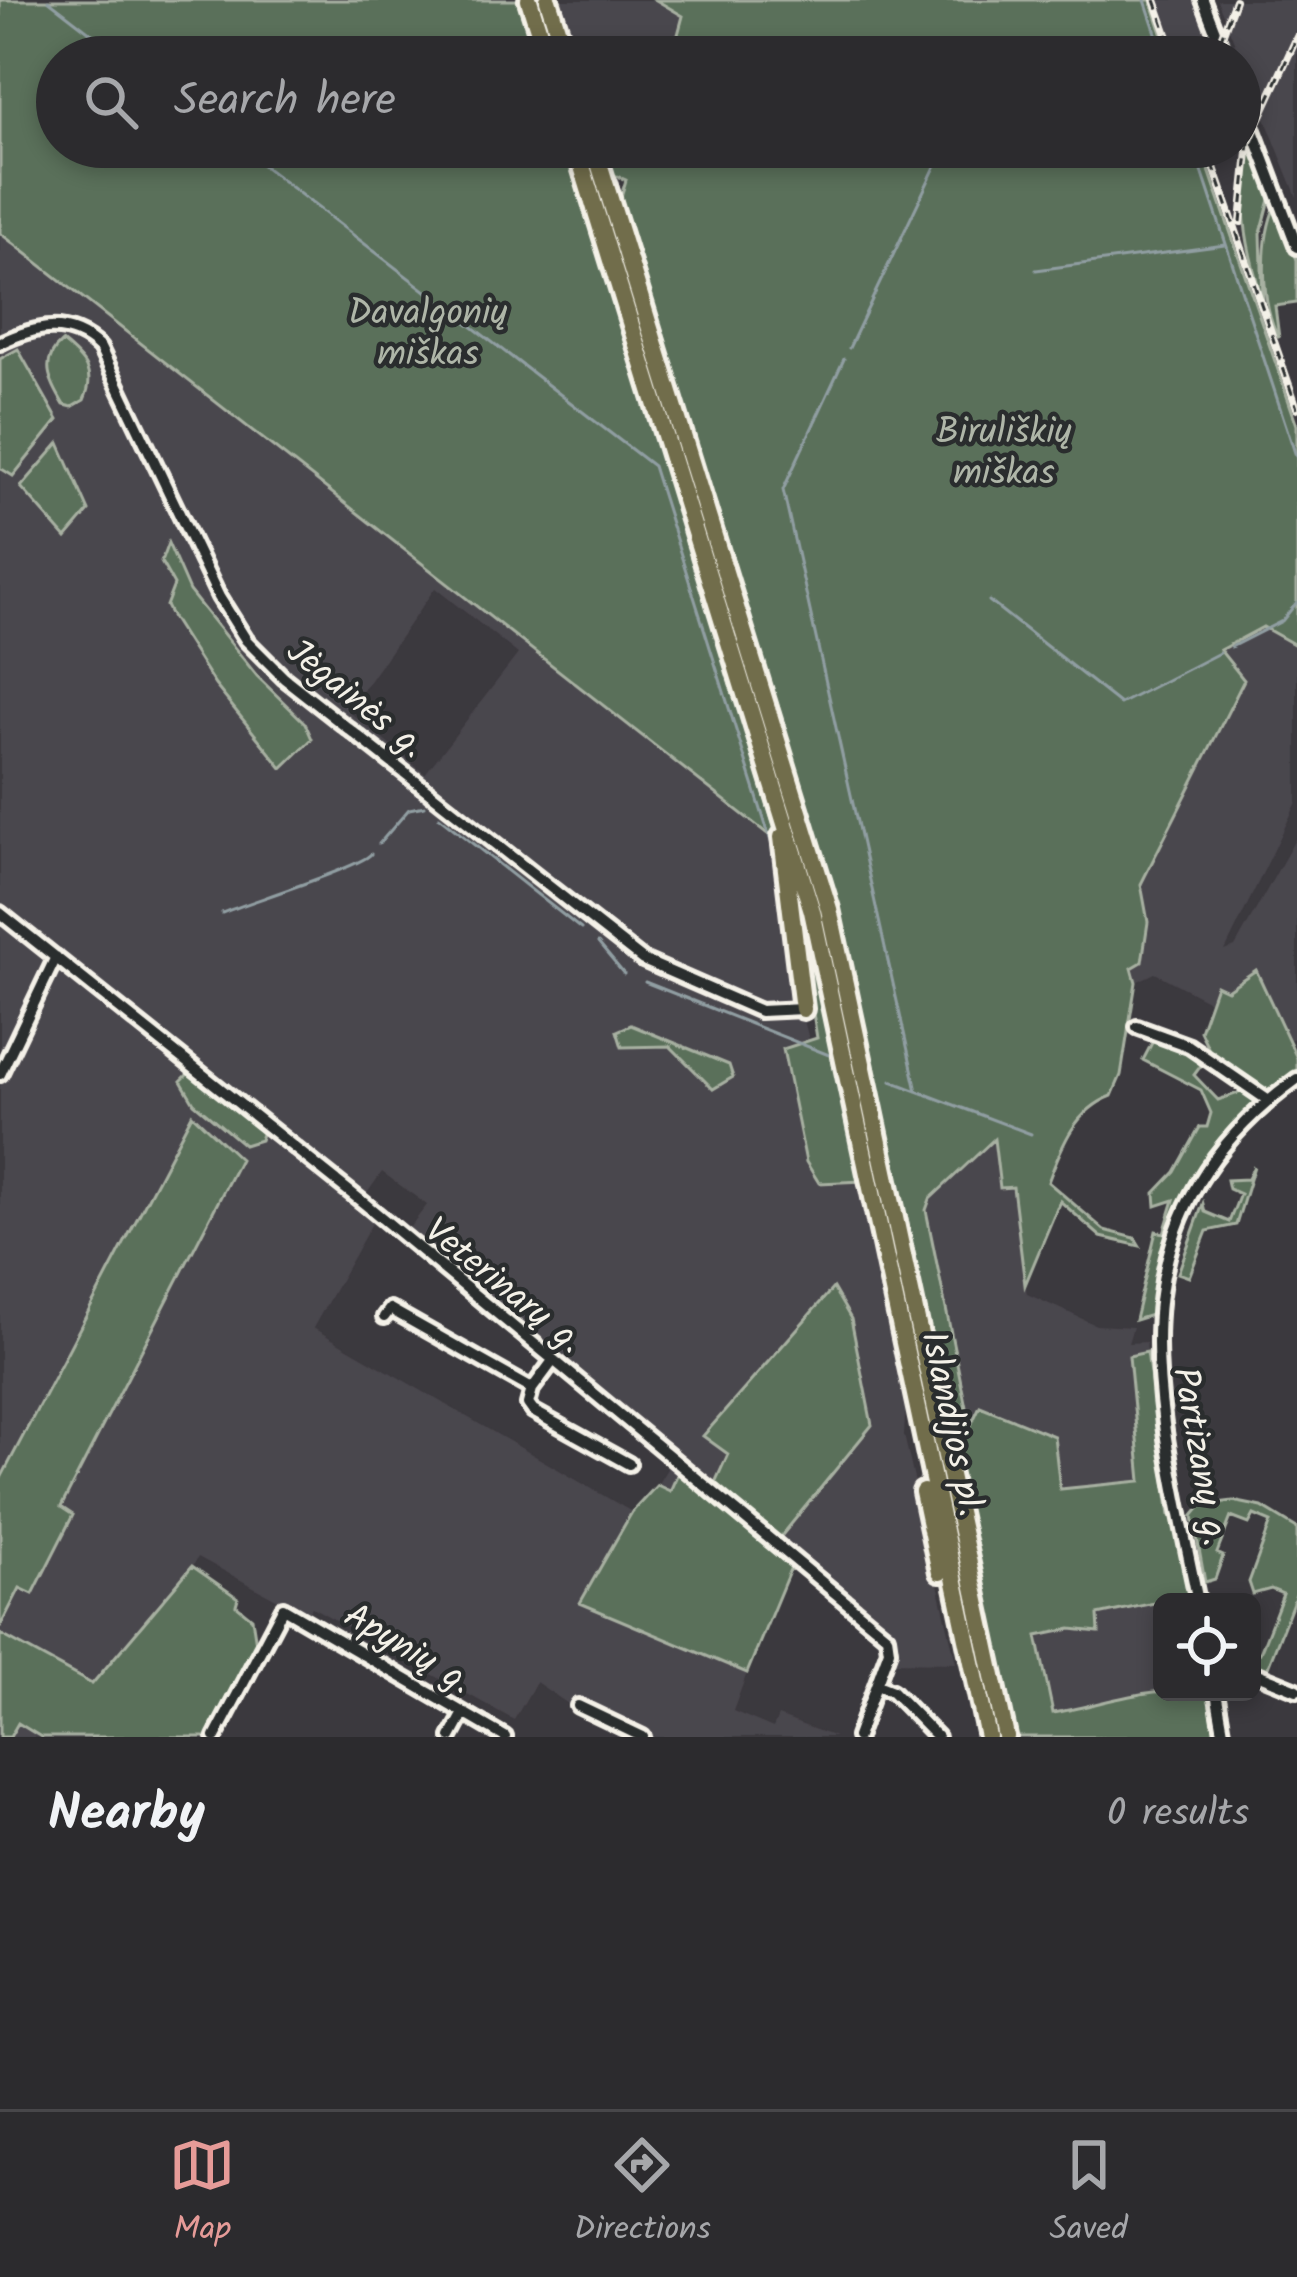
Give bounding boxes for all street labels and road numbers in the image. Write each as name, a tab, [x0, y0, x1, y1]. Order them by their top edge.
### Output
street label: Jėgainės g.	[273, 625, 437, 774]
street label: Veterinarų g.	[411, 1204, 595, 1369]
street label: Islandijos pl.	[903, 1326, 998, 1521]
street label: Partizanų g.	[1155, 1363, 1242, 1550]
street label: Apynių g.	[332, 1589, 482, 1711]

